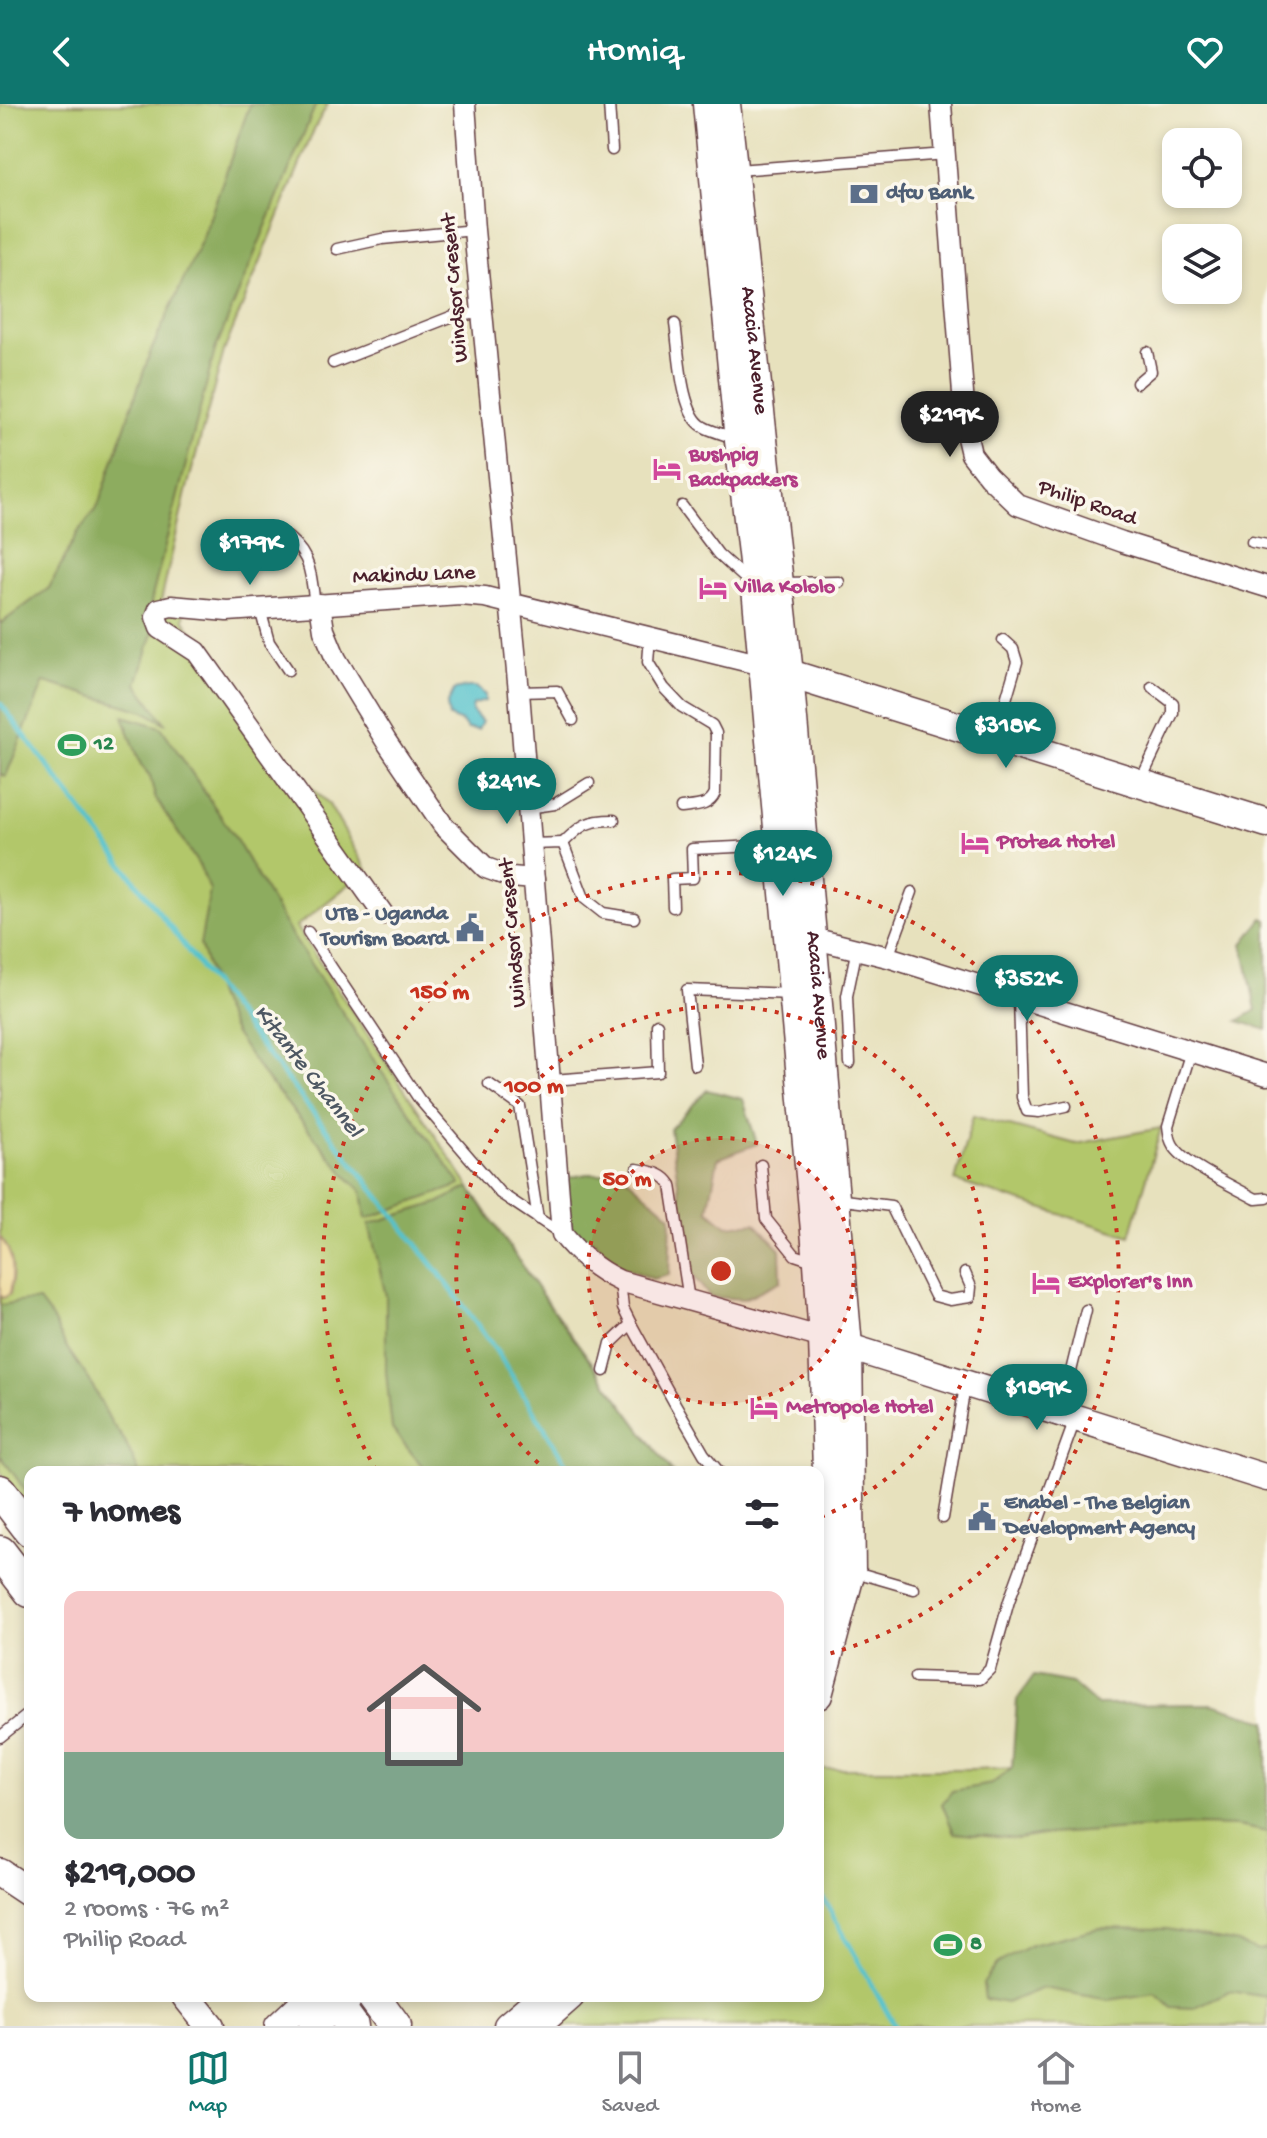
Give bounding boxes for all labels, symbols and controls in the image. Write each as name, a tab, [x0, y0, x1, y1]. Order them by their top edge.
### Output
icon: back	[40, 30, 84, 74]
icon: heart	[1183, 30, 1227, 74]
text: Homiq	[586, 31, 681, 74]
map controls	[1162, 128, 1242, 304]
button: locate	[1162, 128, 1242, 208]
bank icon: dfcu Bank	[849, 179, 879, 209]
place label: dfcu Bank	[886, 181, 975, 207]
street label: Windsor Cresent	[436, 211, 475, 363]
button: layers	[1162, 224, 1242, 304]
street label: Acacia Avenue	[733, 285, 773, 416]
pin: $219K	[894, 391, 1006, 459]
text: $219K	[919, 401, 981, 432]
place label: Bushpig Backpackers	[688, 443, 799, 494]
hotel icon: Bushpig Backpackers	[652, 454, 682, 484]
street label: Philip Road	[1033, 475, 1142, 534]
pin: $179K	[194, 519, 306, 587]
text: $179K	[218, 529, 282, 560]
street label: Makindu Lane	[352, 561, 477, 591]
hotel icon: Villa Kololo	[698, 573, 728, 603]
place label: Villa Kololo	[734, 575, 836, 601]
pin: $318K	[950, 702, 1062, 770]
text: $318K	[974, 712, 1038, 743]
sports icon: 12	[57, 730, 87, 760]
place label: 12	[93, 732, 114, 758]
pin: $241K	[451, 758, 563, 826]
text: $241K	[476, 768, 538, 799]
hotel icon: Protea Hotel	[960, 828, 990, 858]
pin: $124K	[727, 830, 839, 898]
place label: Protea Hotel	[996, 830, 1115, 856]
text: $124K	[752, 840, 814, 871]
street label: Windsor Cresent	[494, 856, 533, 1008]
place label: UTB - Uganda Tourism Board	[319, 902, 450, 953]
public building icon: UTB - Uganda Tourism Board	[455, 913, 485, 943]
street label: Acacia Avenue	[799, 930, 836, 1061]
pin: $352K	[971, 955, 1083, 1023]
text: $352K	[994, 965, 1060, 996]
text: 150 m	[410, 979, 469, 1008]
water label: Kitante Channel	[246, 1000, 369, 1146]
text: 100 m	[503, 1073, 564, 1102]
text: 50 m	[603, 1166, 651, 1195]
centre of rings	[707, 1257, 735, 1285]
hotel icon: Explorer's Inn	[1031, 1268, 1061, 1298]
place label: Explorer's Inn	[1068, 1270, 1193, 1296]
pin: $189K	[981, 1364, 1093, 1432]
text: $189K	[1005, 1374, 1069, 1405]
hotel icon: Metropole Hotel	[749, 1393, 779, 1423]
place label: Metropole Hotel	[786, 1395, 934, 1421]
place label: Enabel - The Belgian Development Agency	[1002, 1491, 1195, 1542]
icon: filters	[740, 1492, 784, 1536]
text: 7 homes	[64, 1494, 180, 1534]
public building icon: Enabel - The Belgian Development Agency	[967, 1502, 997, 1532]
icon: home	[352, 1643, 496, 1787]
text: $219,000	[64, 1855, 195, 1895]
text: 2 rooms · 76 m²	[64, 1895, 229, 1926]
text: Philip Road	[64, 1926, 185, 1957]
sports icon: 8	[933, 1930, 963, 1960]
place label: 8	[970, 1932, 982, 1958]
tab: Map	[186, 2046, 230, 2120]
tab: Saved	[602, 2046, 658, 2120]
tab: Home	[1030, 2046, 1081, 2120]

